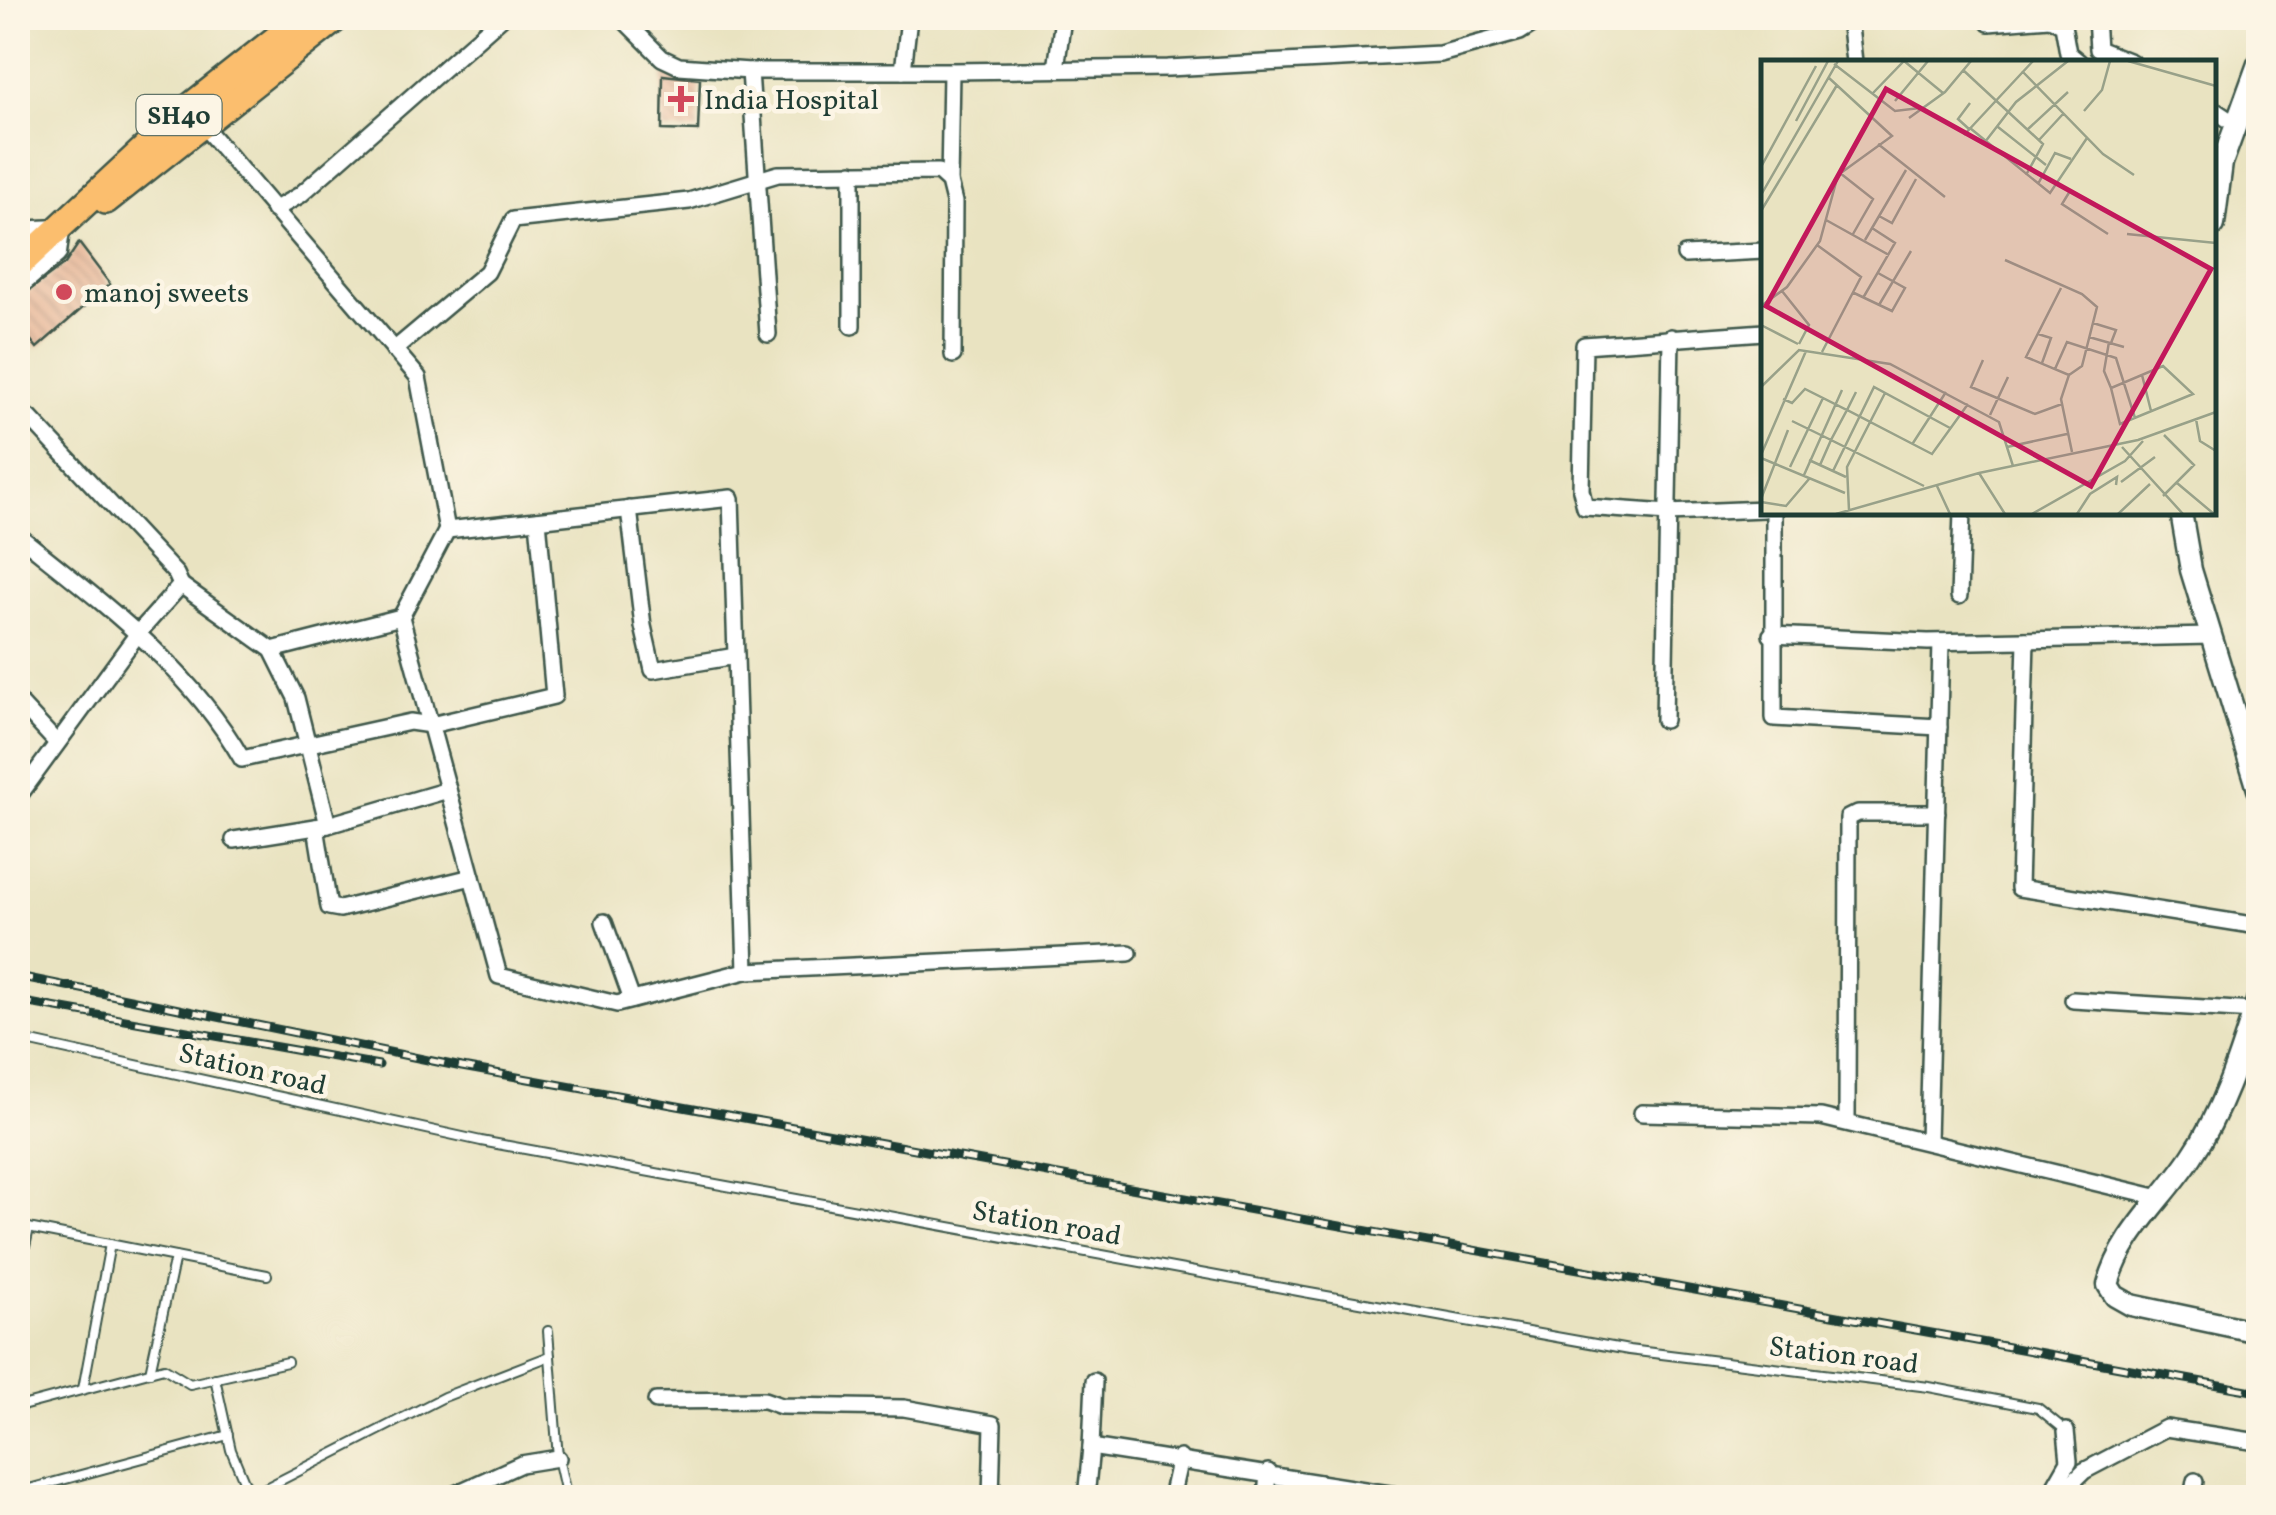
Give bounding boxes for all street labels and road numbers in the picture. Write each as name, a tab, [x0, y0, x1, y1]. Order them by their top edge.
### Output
road number: SH40	[136, 95, 222, 135]
street label: Station road	[175, 1034, 330, 1106]
street label: Station road	[969, 1192, 1124, 1257]
street label: Station road	[1767, 1328, 1921, 1385]

